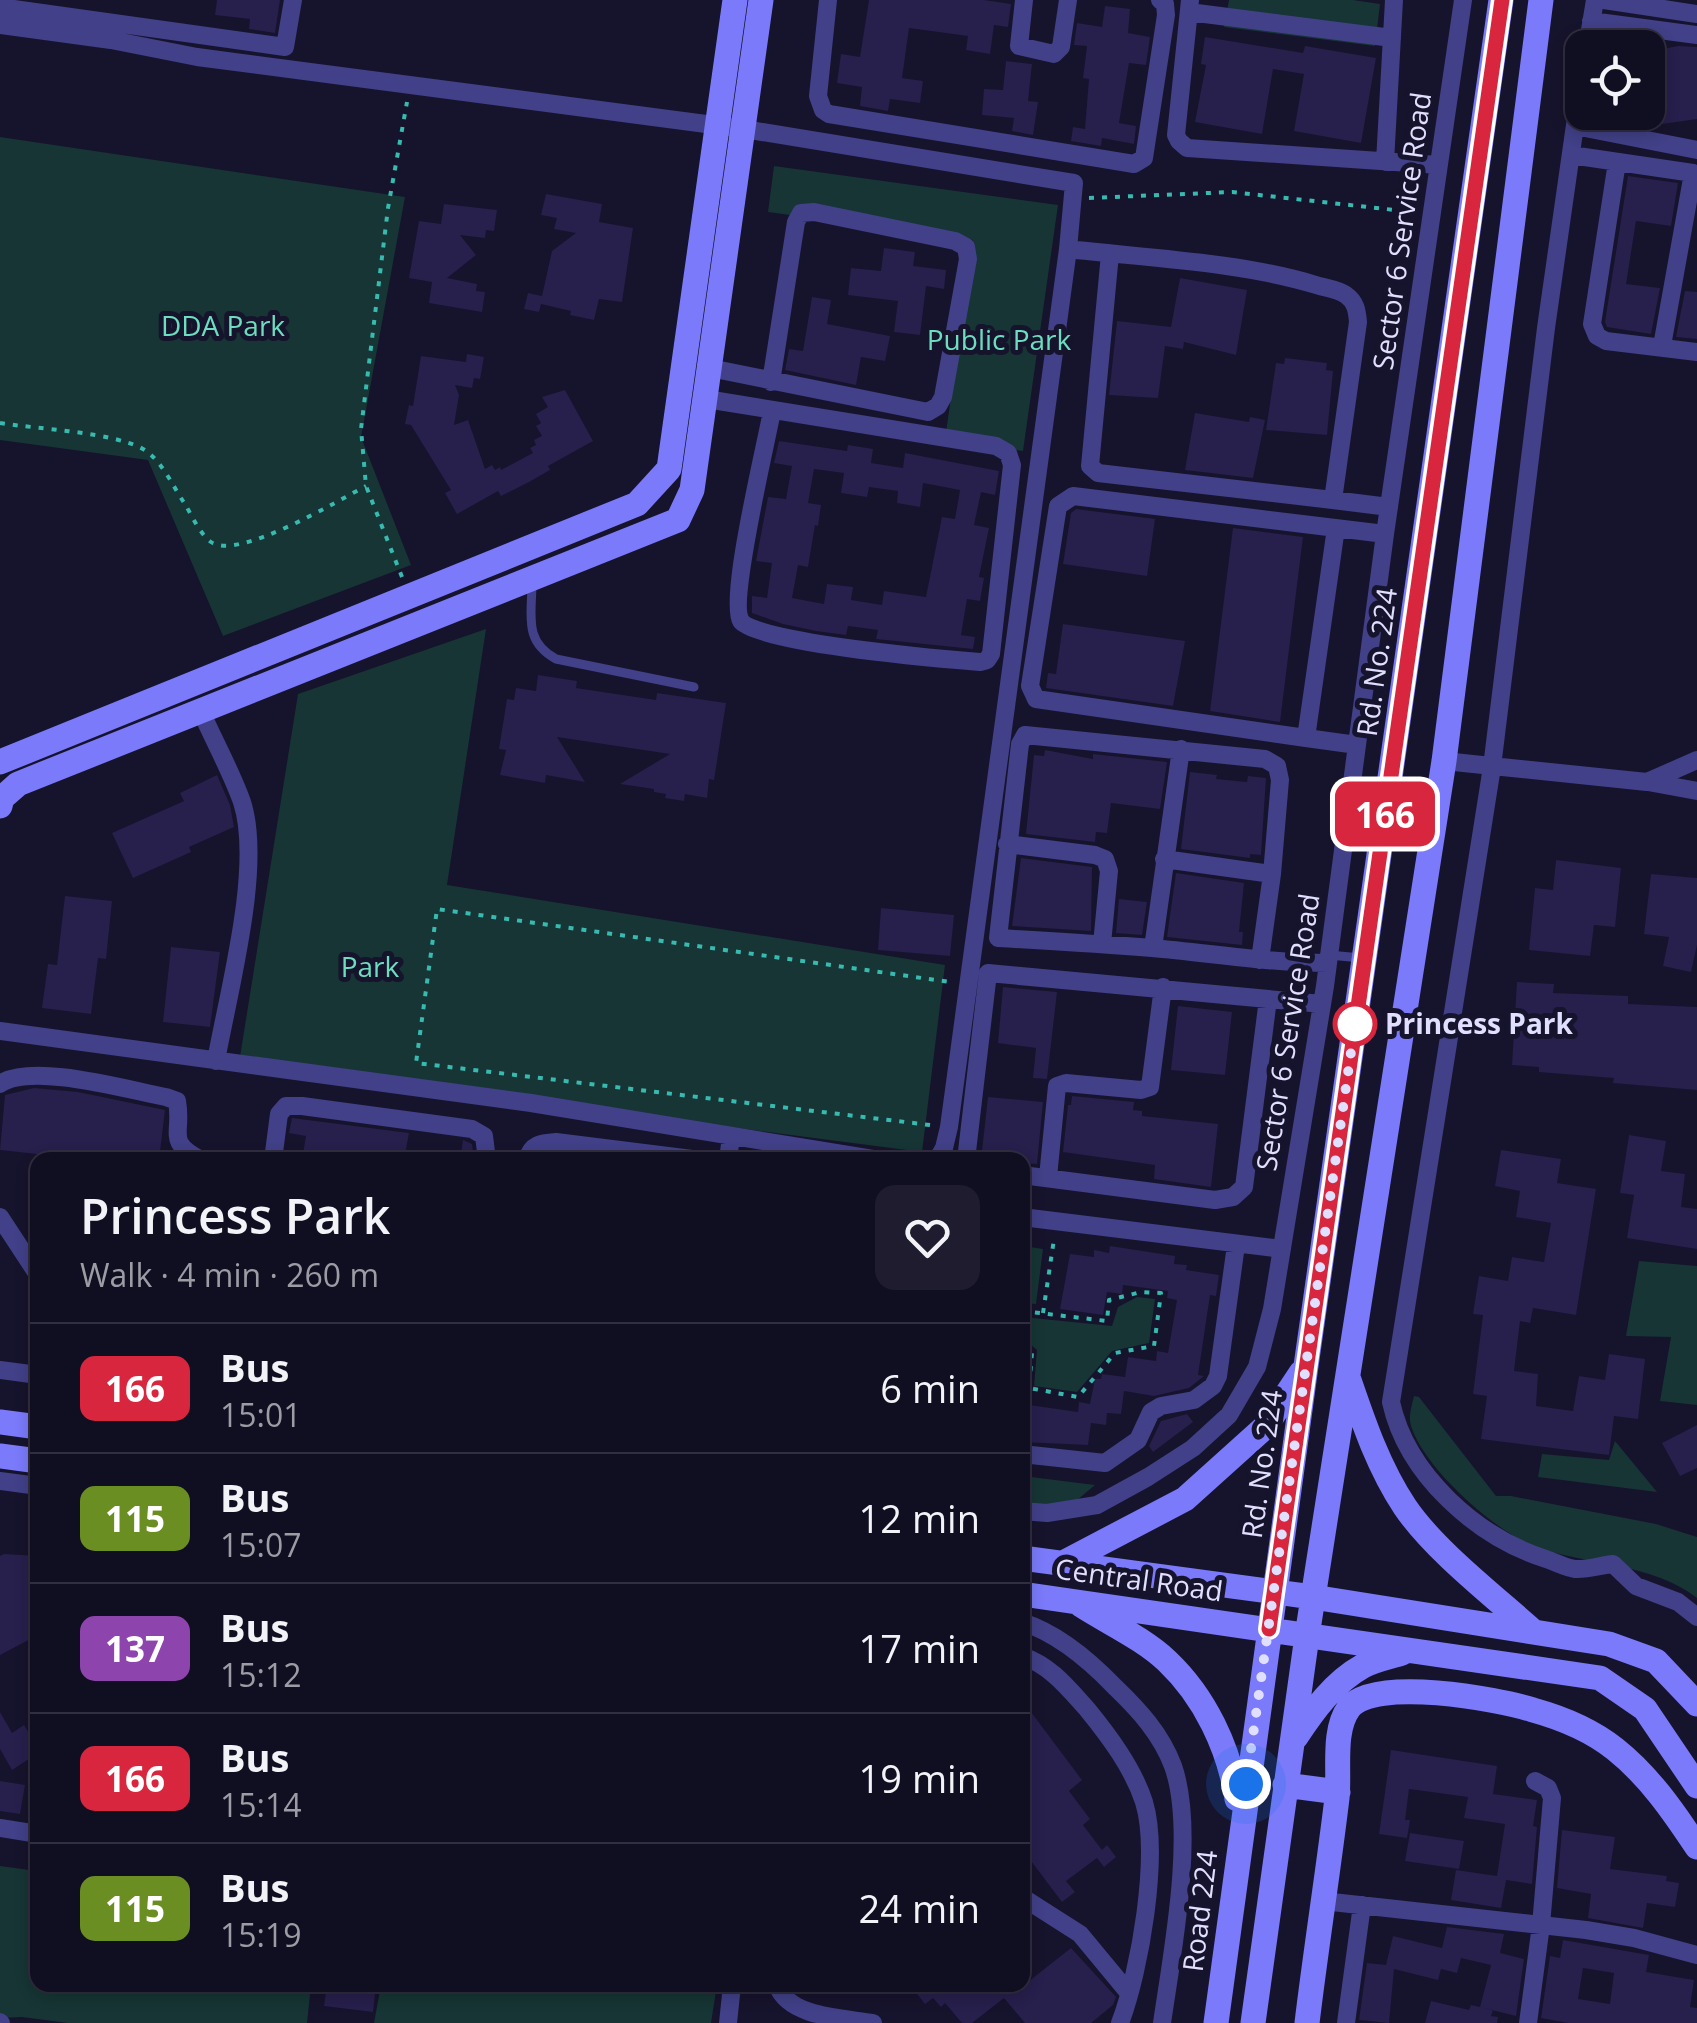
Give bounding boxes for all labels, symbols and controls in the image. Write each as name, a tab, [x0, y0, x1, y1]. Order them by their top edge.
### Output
map controls	[1565, 30, 1665, 130]
button: locate	[1565, 30, 1665, 130]
street label: Sector 6 Service Road	[1363, 90, 1439, 372]
park label: DDA Park	[161, 306, 285, 344]
park label: Public Park	[927, 320, 1072, 358]
street label: Rd. No. 224	[1347, 585, 1405, 739]
line badge: 166	[1328, 782, 1442, 846]
text: 166	[1355, 791, 1415, 838]
street label: Sector 6 Service Road	[1246, 891, 1328, 1173]
park label: Park	[341, 947, 400, 985]
marker: Princess Park	[1334, 1003, 1376, 1045]
place label: Princess Park	[1385, 1004, 1574, 1042]
text: Princess Park	[80, 1183, 390, 1248]
button: heart	[875, 1185, 980, 1290]
text: Walk · 4 min · 260 m	[80, 1253, 379, 1296]
text: Bus	[220, 1341, 289, 1393]
text: 6 min	[880, 1362, 980, 1414]
text: 166	[105, 1365, 165, 1412]
street label: Rd. No. 224	[1232, 1387, 1290, 1541]
text: 15:01	[220, 1393, 302, 1436]
text: Bus	[220, 1471, 289, 1523]
text: 12 min	[859, 1492, 980, 1544]
text: 115	[105, 1495, 165, 1542]
text: 15:07	[220, 1523, 302, 1566]
street label: Central Road	[1053, 1548, 1225, 1610]
text: Bus	[220, 1601, 289, 1653]
text: 17 min	[859, 1622, 980, 1674]
text: 137	[105, 1625, 165, 1672]
text: 15:12	[220, 1653, 302, 1696]
text: Bus	[220, 1731, 289, 1783]
text: 19 min	[859, 1752, 980, 1804]
text: 166	[105, 1755, 165, 1802]
your location	[1221, 1759, 1271, 1809]
text: 15:14	[220, 1783, 302, 1826]
street label: Road 224	[1173, 1848, 1225, 1974]
text: Bus	[220, 1861, 289, 1913]
text: 24 min	[859, 1882, 980, 1934]
text: 115	[105, 1885, 165, 1932]
text: 15:19	[220, 1913, 302, 1956]

